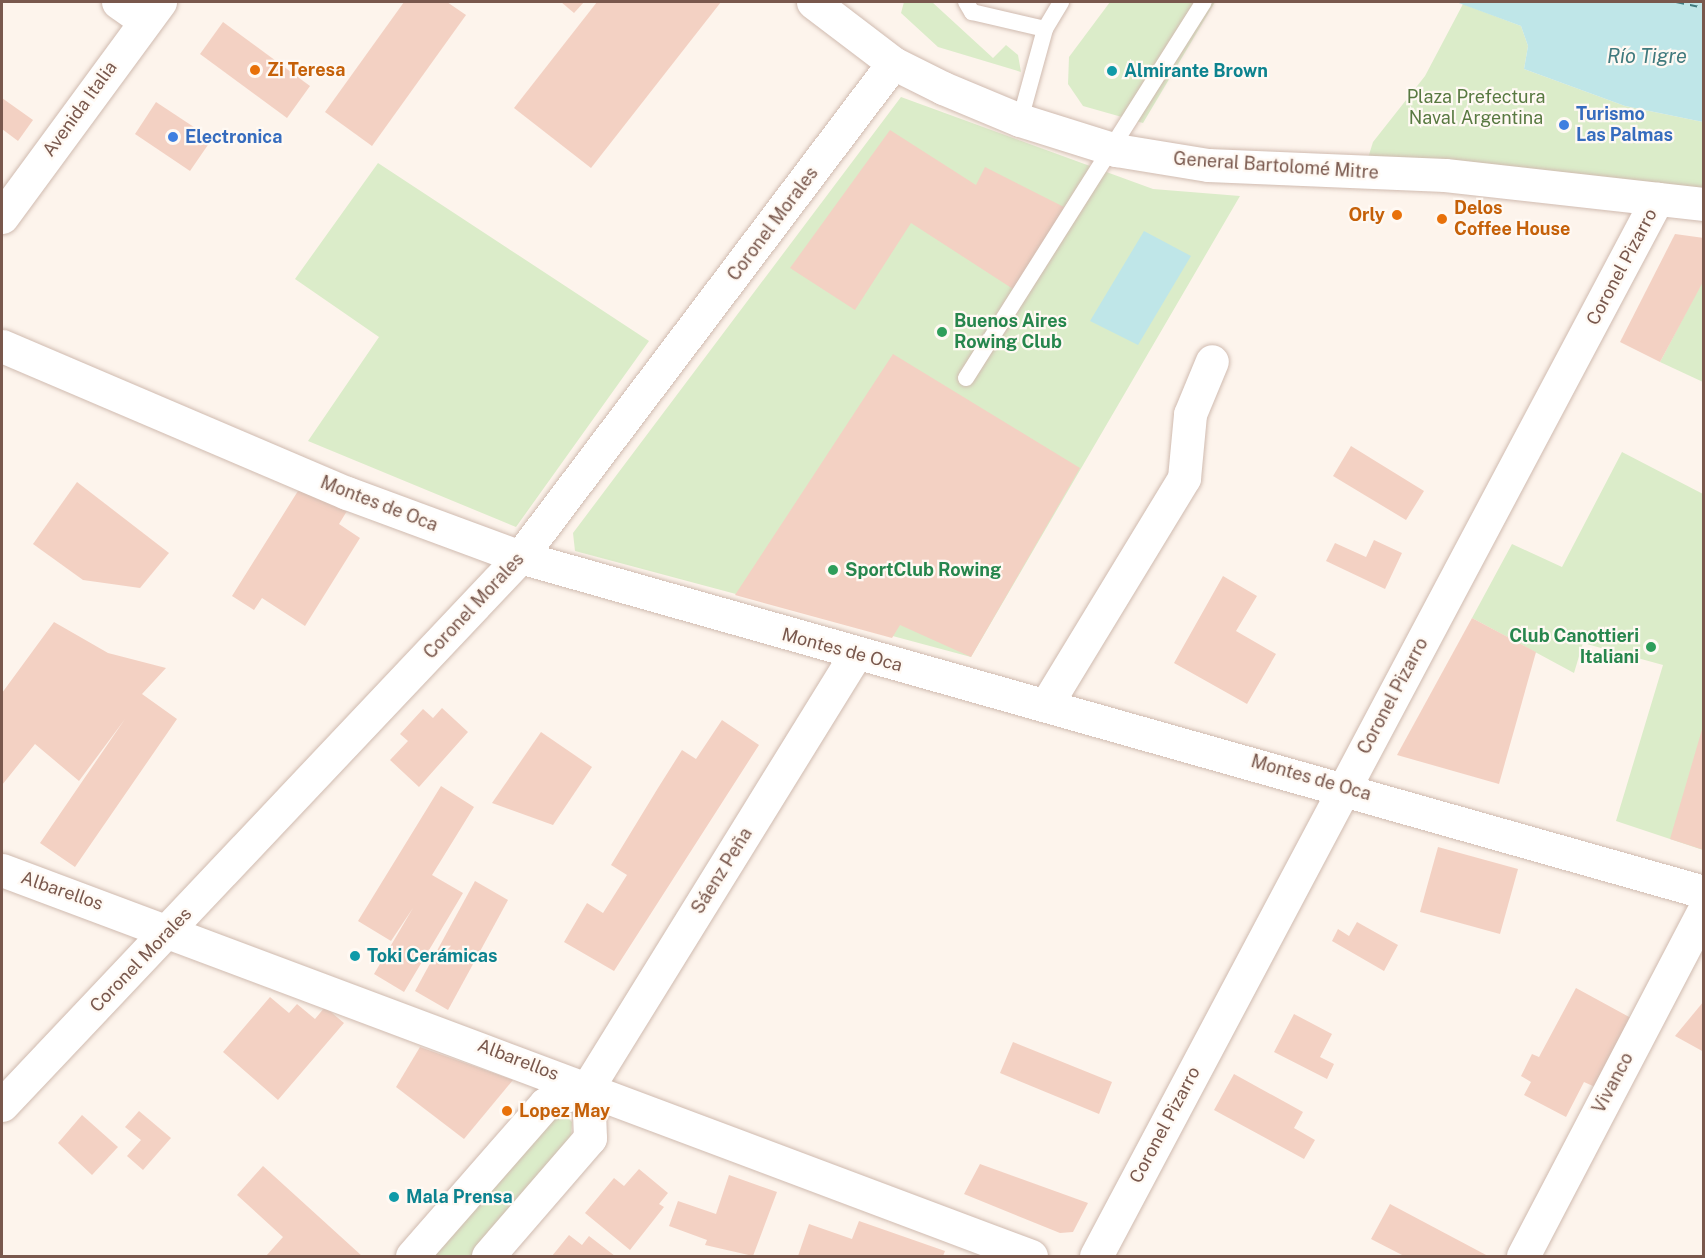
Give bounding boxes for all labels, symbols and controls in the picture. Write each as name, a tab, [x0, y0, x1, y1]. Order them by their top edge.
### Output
water label: Río Tigre	[1607, 44, 1687, 68]
street label: Avenida Italia	[38, 57, 122, 161]
place label: Zi Teresa	[267, 59, 345, 81]
place label: Almirante Brown	[1124, 60, 1268, 82]
marker: Zi Teresa	[248, 63, 262, 77]
marker: Almirante Brown	[1105, 64, 1119, 78]
park label: Plaza Prefectura Naval Argentina	[1407, 87, 1545, 130]
place label: Turismo Las Palmas	[1576, 104, 1673, 146]
marker: Turismo Las Palmas	[1557, 118, 1571, 132]
place label: Electronica	[185, 126, 282, 148]
marker: Electronica	[166, 130, 180, 144]
street label: General Bartolomé Mitre	[1172, 148, 1380, 184]
street label: Coronel Morales	[723, 163, 823, 285]
place label: Delos Coffee House	[1454, 198, 1570, 240]
place label: Orly	[1349, 204, 1385, 226]
street label: Coronel Pizarro	[1582, 205, 1662, 329]
marker: Orly	[1390, 208, 1404, 222]
marker: Delos Coffee House	[1435, 212, 1449, 226]
place label: Buenos Aires Rowing Club	[954, 311, 1067, 354]
marker: Buenos Aires Rowing Club	[935, 325, 949, 339]
street label: Montes de Oca	[317, 472, 441, 536]
street label: Coronel Morales	[419, 549, 529, 663]
place label: SportClub Rowing	[845, 559, 1001, 581]
marker: SportClub Rowing	[826, 563, 840, 577]
street label: Montes de Oca	[779, 623, 905, 677]
place label: Club Canottieri Italiani	[1509, 626, 1639, 668]
street label: Coronel Pizarro	[1353, 634, 1433, 758]
marker: Club Canottieri Italiani	[1644, 640, 1658, 654]
street label: Montes de Oca	[1248, 750, 1374, 806]
street label: Sáenz Peña	[687, 824, 757, 918]
street label: Albarellos	[18, 867, 106, 915]
street label: Coronel Morales	[86, 903, 196, 1017]
place label: Toki Cerámicas	[367, 945, 497, 967]
marker: Toki Cerámicas	[348, 949, 362, 963]
street label: Albarellos	[474, 1035, 562, 1085]
street label: Vivanco	[1588, 1049, 1638, 1117]
street label: Coronel Pizarro	[1125, 1063, 1205, 1187]
place label: Lopez May	[519, 1100, 610, 1122]
marker: Lopez May	[500, 1104, 514, 1118]
place label: Mala Prensa	[406, 1186, 513, 1208]
marker: Mala Prensa	[387, 1190, 401, 1204]

